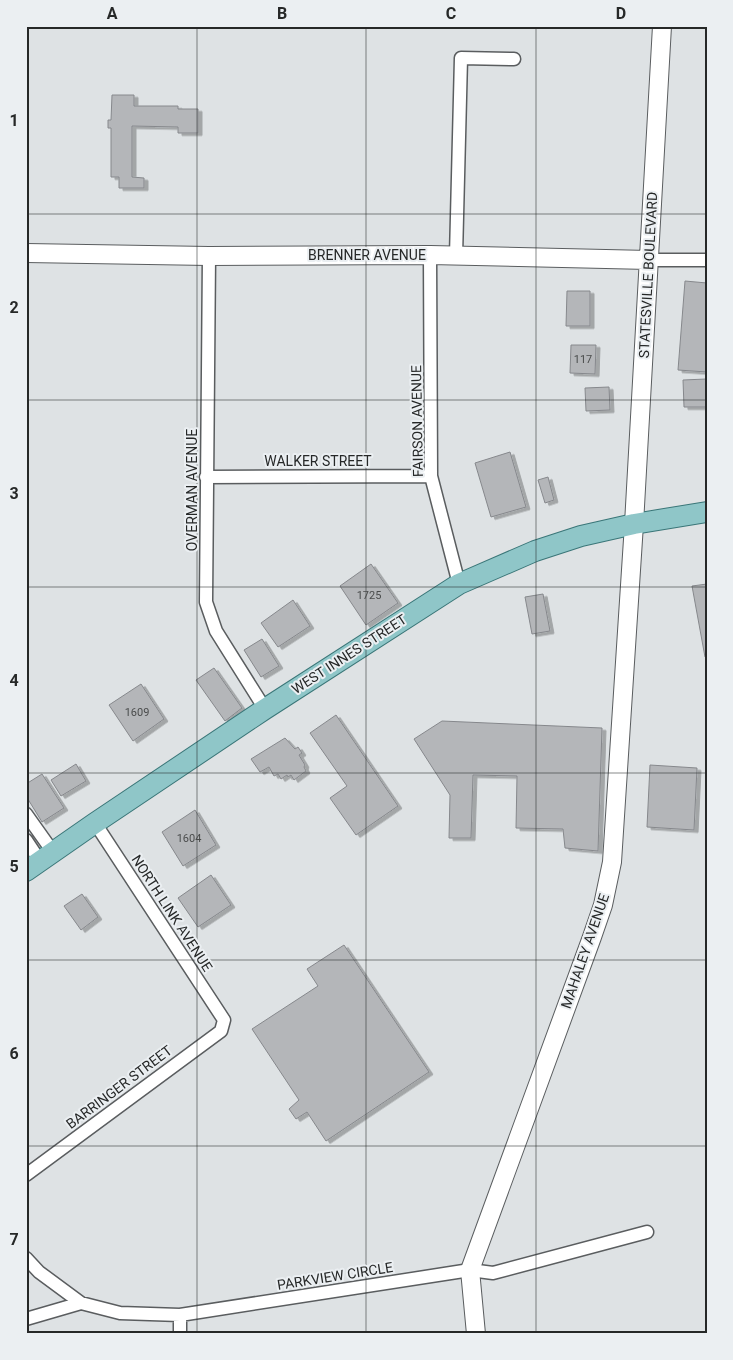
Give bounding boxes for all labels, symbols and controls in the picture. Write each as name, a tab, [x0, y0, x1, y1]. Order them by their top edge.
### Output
text: A	[107, 4, 118, 23]
text: B	[277, 4, 287, 23]
text: C	[446, 4, 456, 23]
text: D	[616, 4, 626, 23]
text: 1	[9, 111, 19, 130]
street label: STATESVILLE BOULEVARD	[636, 191, 660, 359]
street label: BRENNER AVENUE	[308, 247, 426, 263]
text: 2	[9, 298, 19, 317]
house number: 117	[574, 353, 592, 366]
street label: FAIRSON AVENUE	[408, 365, 426, 477]
street label: OVERMAN AVENUE	[184, 429, 200, 551]
street label: WALKER STREET	[264, 453, 372, 469]
text: 3	[9, 484, 19, 503]
house number: 1725	[357, 589, 381, 602]
street label: WEST INNES STREET	[289, 611, 410, 697]
text: 4	[9, 671, 19, 690]
house number: 1609	[125, 706, 149, 719]
house number: 1604	[177, 832, 201, 845]
street label: NORTH LINK AVENUE	[128, 852, 216, 974]
text: 5	[9, 857, 19, 876]
street label: MAHALEY AVENUE	[558, 891, 612, 1011]
street label: BARRINGER STREET	[63, 1042, 176, 1132]
text: 6	[9, 1044, 19, 1063]
text: 7	[9, 1230, 19, 1249]
street label: PARKVIEW CIRCLE	[276, 1259, 394, 1293]

